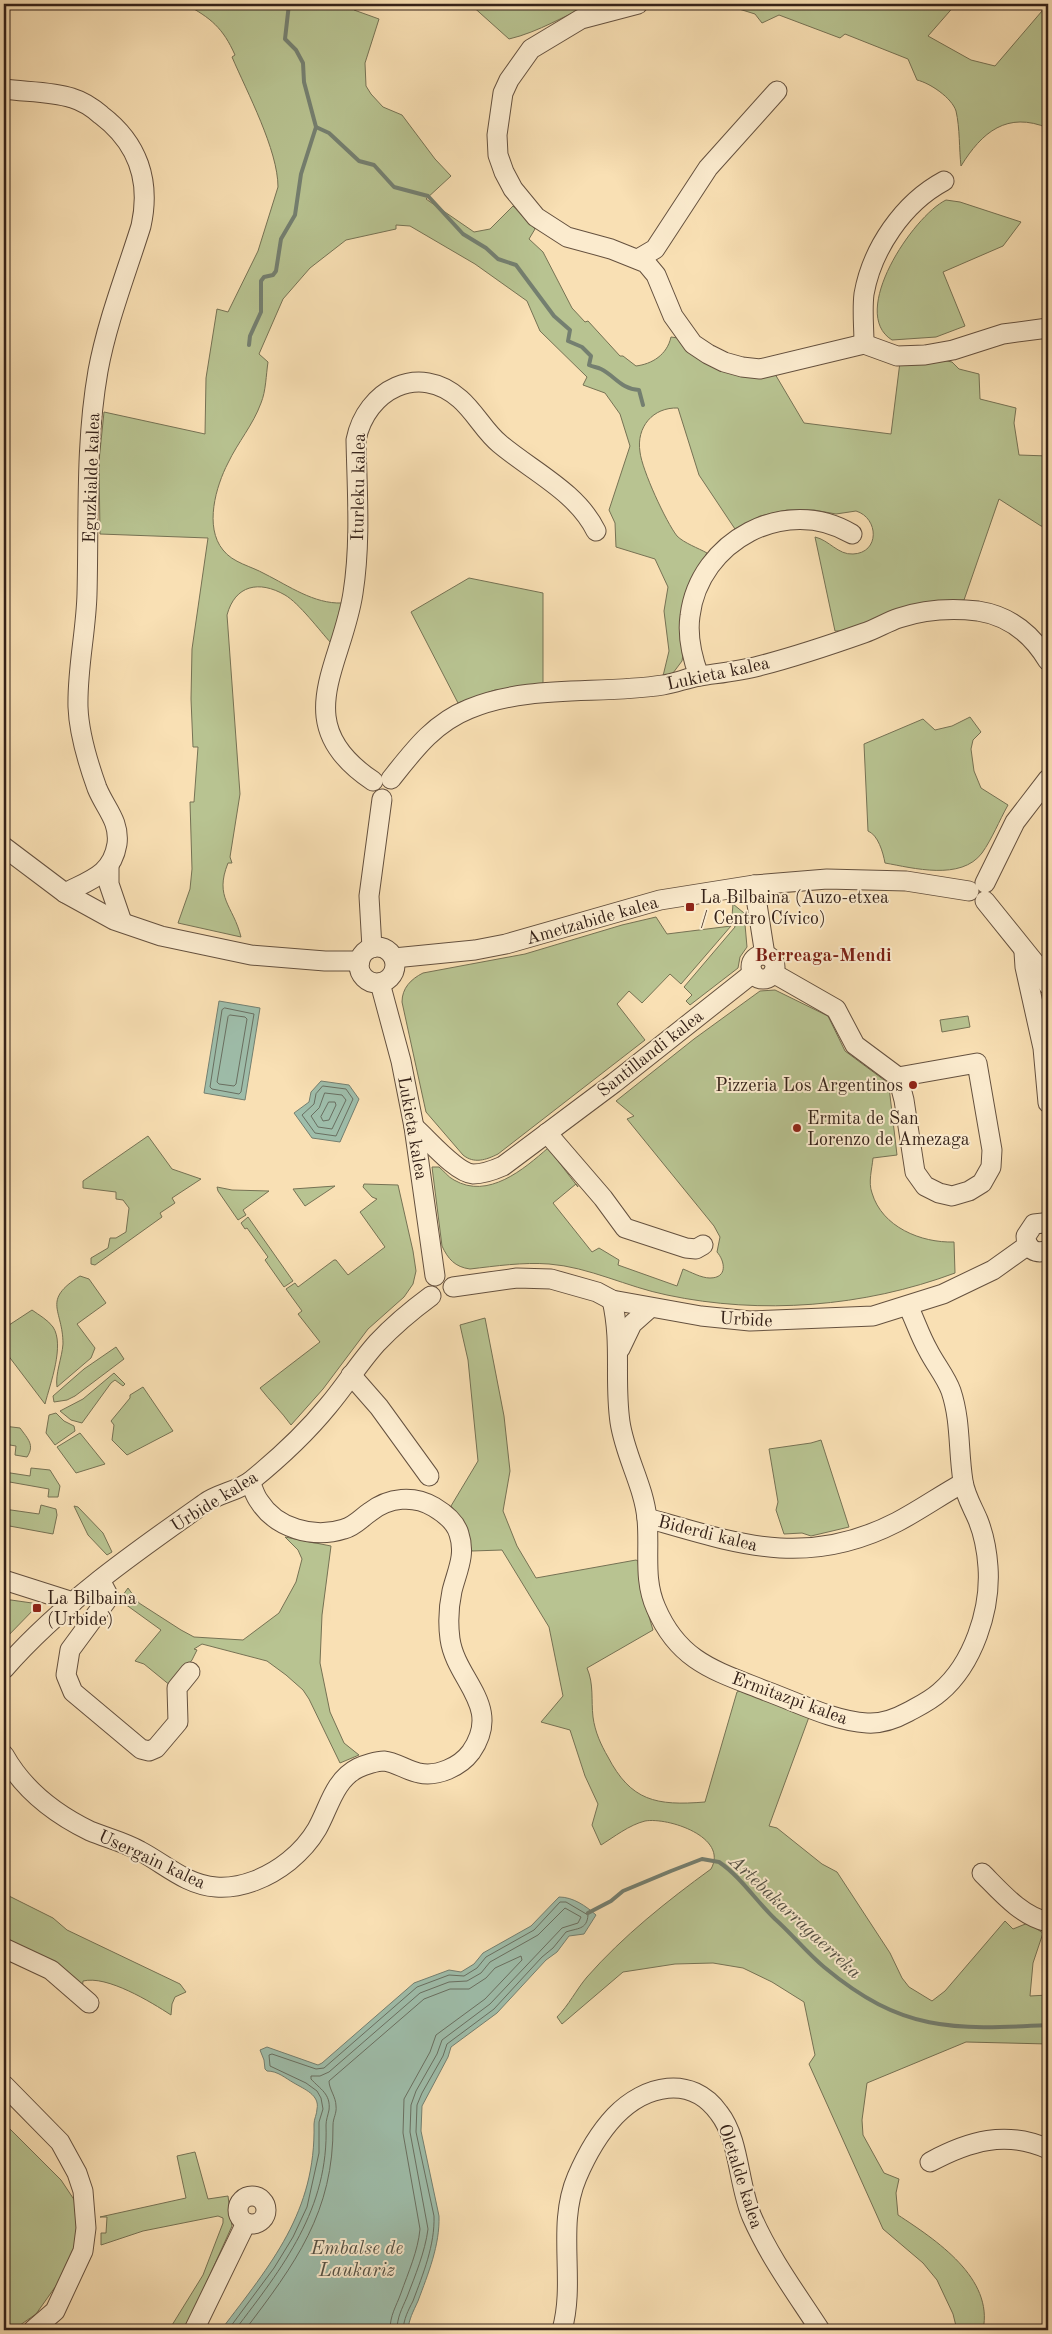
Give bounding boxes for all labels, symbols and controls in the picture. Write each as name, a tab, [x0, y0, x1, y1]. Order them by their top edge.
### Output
street label: Eguzkialde kalea	[81, 412, 103, 544]
street label: Iturleku kalea	[349, 433, 369, 541]
street label: Lukieta kalea	[665, 654, 771, 694]
place label: La Bilbaina (Auzo-etxea / Centro Cívico)	[700, 888, 889, 928]
street label: Ametzabide kalea	[524, 893, 660, 948]
marker: La Bilbaina (Auzo-etxea / Centro Cívico)	[684, 901, 696, 913]
district label: Berreaga-Mendi	[754, 947, 892, 966]
street label: Santillandi kalea	[594, 1007, 707, 1101]
street label: Lukieta kalea	[394, 1075, 430, 1181]
place label: Pizzeria Los Argentinos	[715, 1077, 903, 1095]
marker: Pizzeria Los Argentinos	[907, 1079, 919, 1091]
place label: Ermita de San Lorenzo de Amezaga	[807, 1110, 970, 1149]
marker: Ermita de San Lorenzo de Amezaga	[791, 1122, 803, 1134]
street label: Urbide	[719, 1310, 773, 1330]
street label: Urbide kalea	[168, 1468, 261, 1536]
street label: Biderdi kalea	[656, 1513, 759, 1555]
place label: La Bilbaina (Urbide)	[47, 1590, 137, 1629]
marker: La Bilbaina (Urbide)	[31, 1602, 43, 1614]
street label: Ermitazpi kalea	[729, 1670, 850, 1728]
street label: Usergain kalea	[95, 1827, 208, 1893]
water label: Artebakarragaerreka	[724, 1852, 864, 1983]
street label: Oletalde kalea	[715, 2122, 765, 2231]
water label: Embalse de Laukariz	[310, 2240, 403, 2281]

